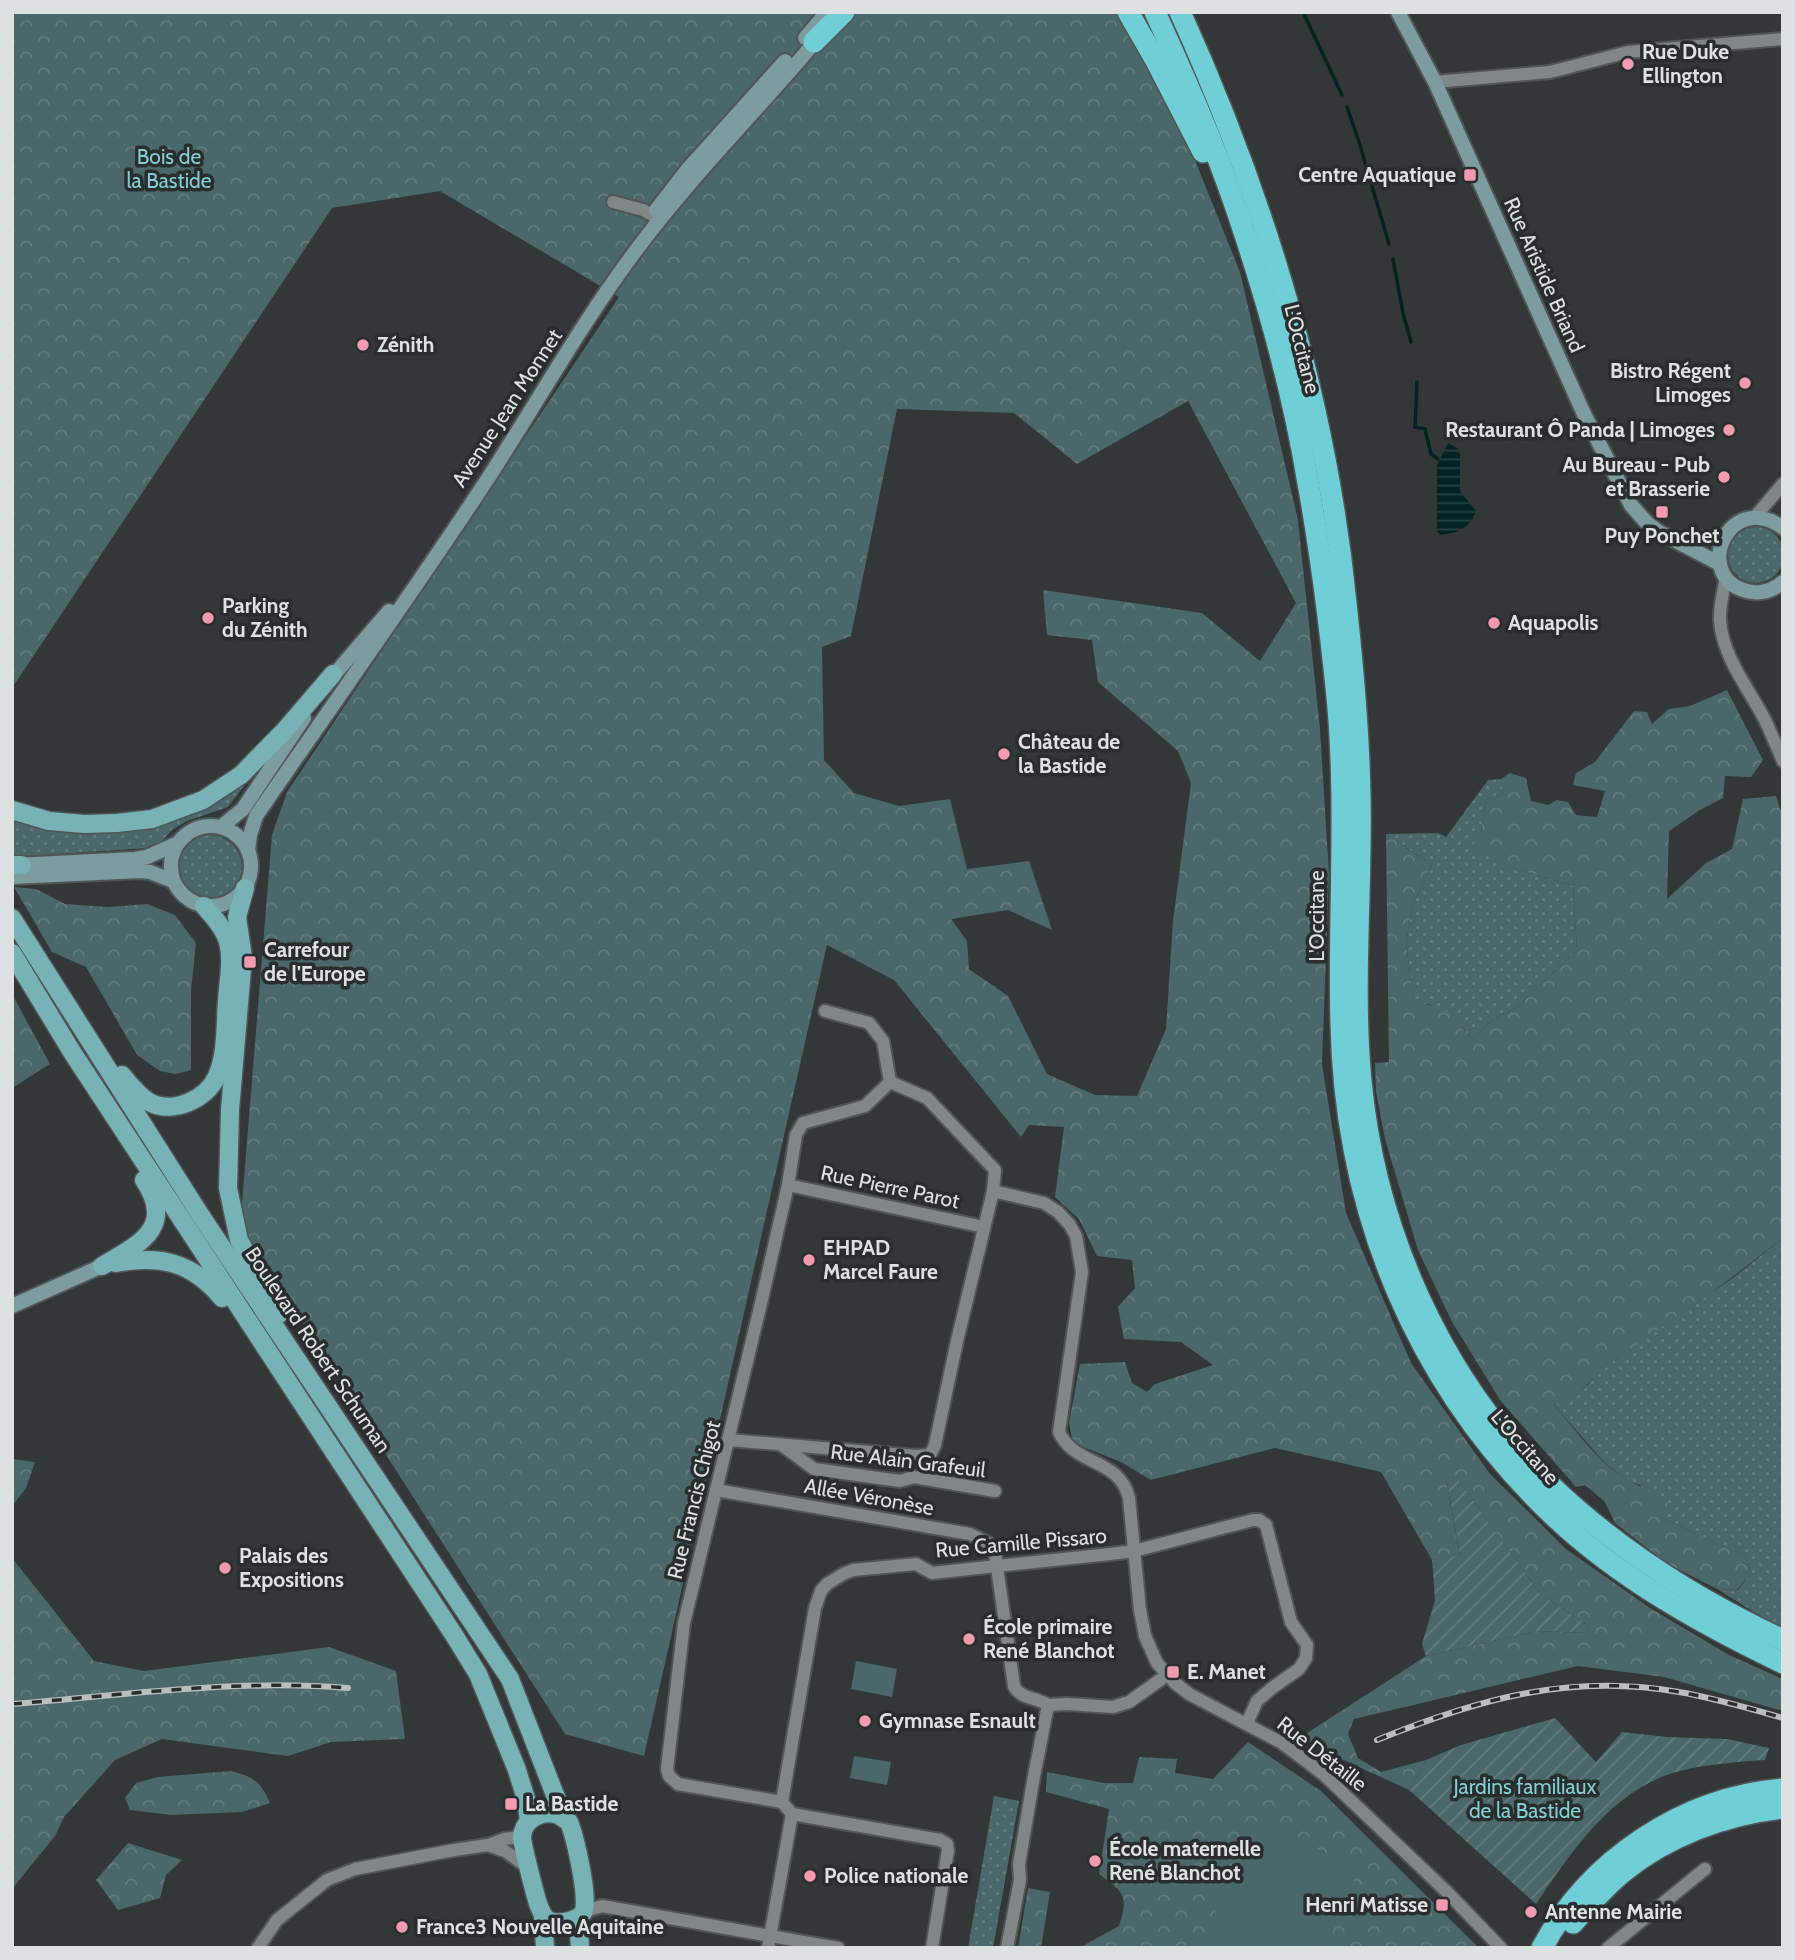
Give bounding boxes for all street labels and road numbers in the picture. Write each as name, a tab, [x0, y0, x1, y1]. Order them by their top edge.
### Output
street label: Rue Aristide Briand	[1499, 193, 1590, 356]
street label: L'Occitane	[1279, 302, 1326, 396]
street label: Avenue Jean Monnet	[446, 324, 567, 491]
street label: L'Occitane	[1304, 870, 1329, 962]
street label: Rue Pierre Parot	[818, 1160, 962, 1213]
street label: Boulevard Robert Schuman	[240, 1242, 397, 1457]
street label: L'Occitane	[1486, 1404, 1565, 1490]
street label: Rue Francis Chigot	[662, 1418, 725, 1582]
street label: Rue Alain Grafeuil	[829, 1439, 987, 1482]
street label: Allée Véronèse	[802, 1473, 936, 1520]
street label: Rue Camille Pissaro	[934, 1523, 1108, 1562]
street label: Rue Détaille	[1272, 1711, 1372, 1797]

